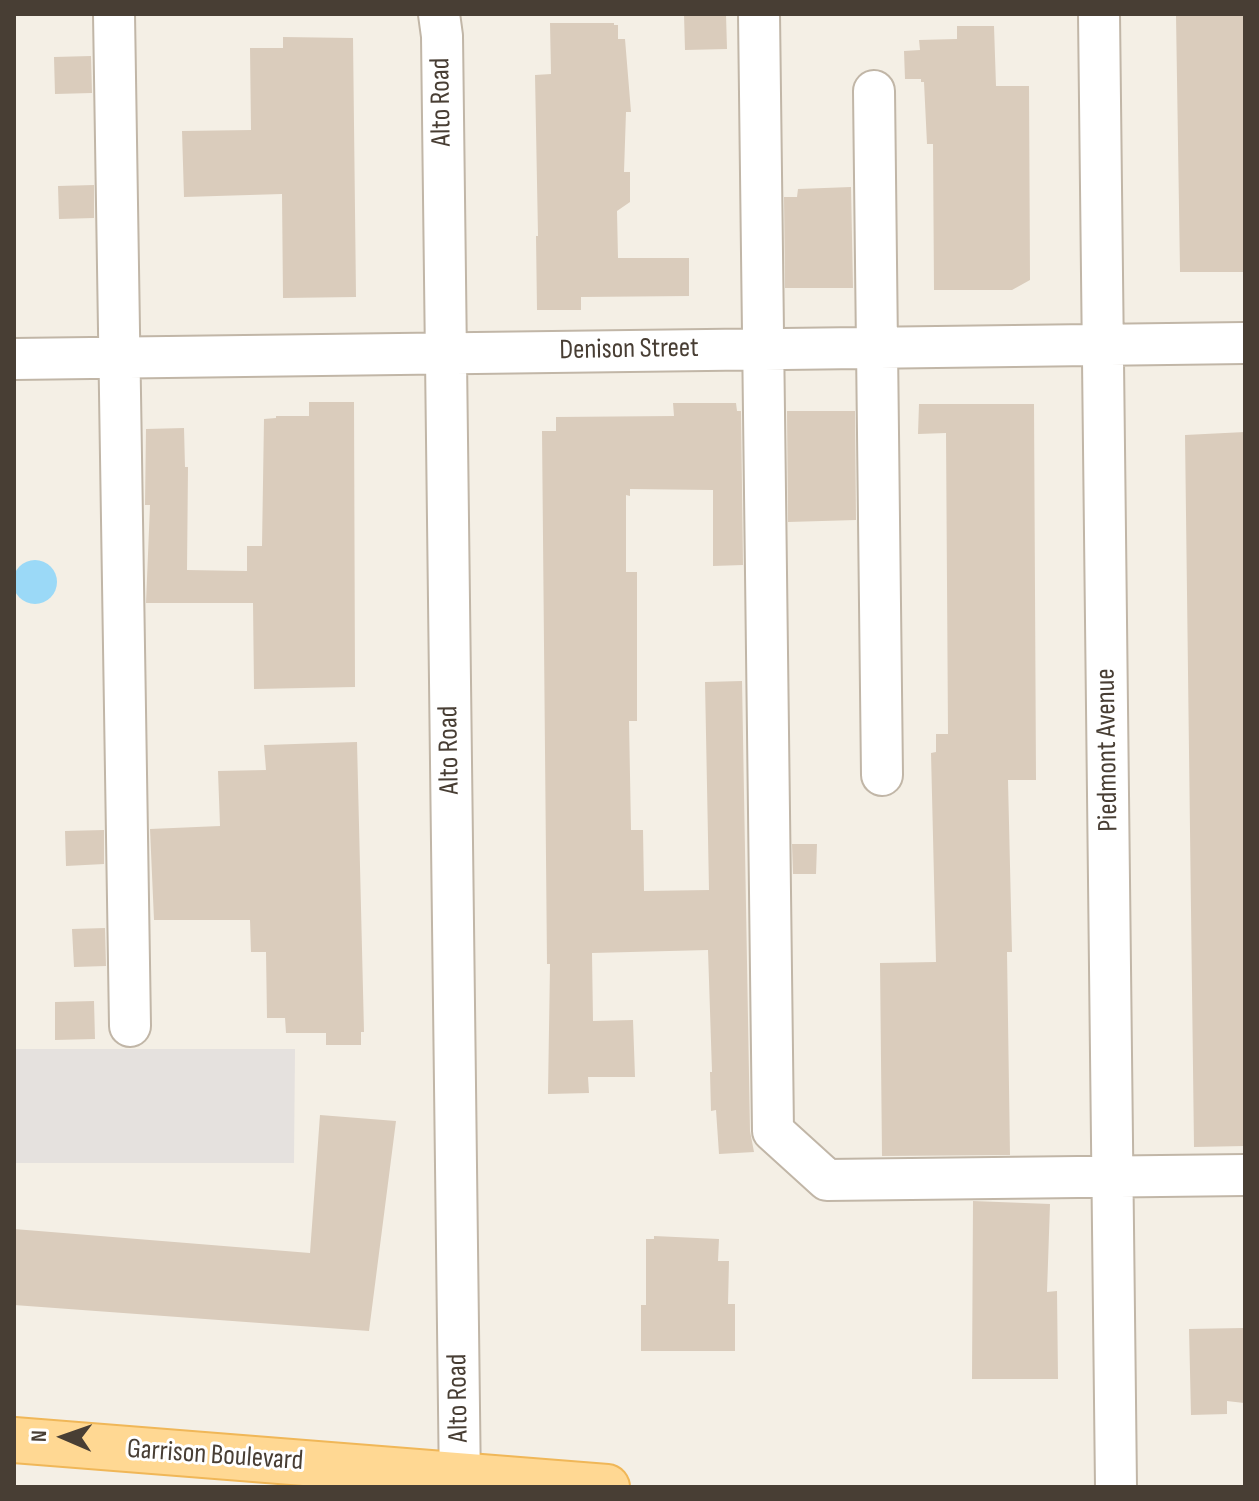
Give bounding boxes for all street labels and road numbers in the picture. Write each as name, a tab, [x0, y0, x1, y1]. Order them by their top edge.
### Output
street label: Alto Road	[424, 57, 460, 147]
street label: Denison Street	[559, 332, 699, 368]
street label: Piedmont Avenue	[1090, 668, 1126, 832]
street label: Alto Road	[432, 705, 468, 795]
street label: Alto Road	[441, 1353, 477, 1443]
street label: Garrison Boulevard	[126, 1433, 304, 1479]

